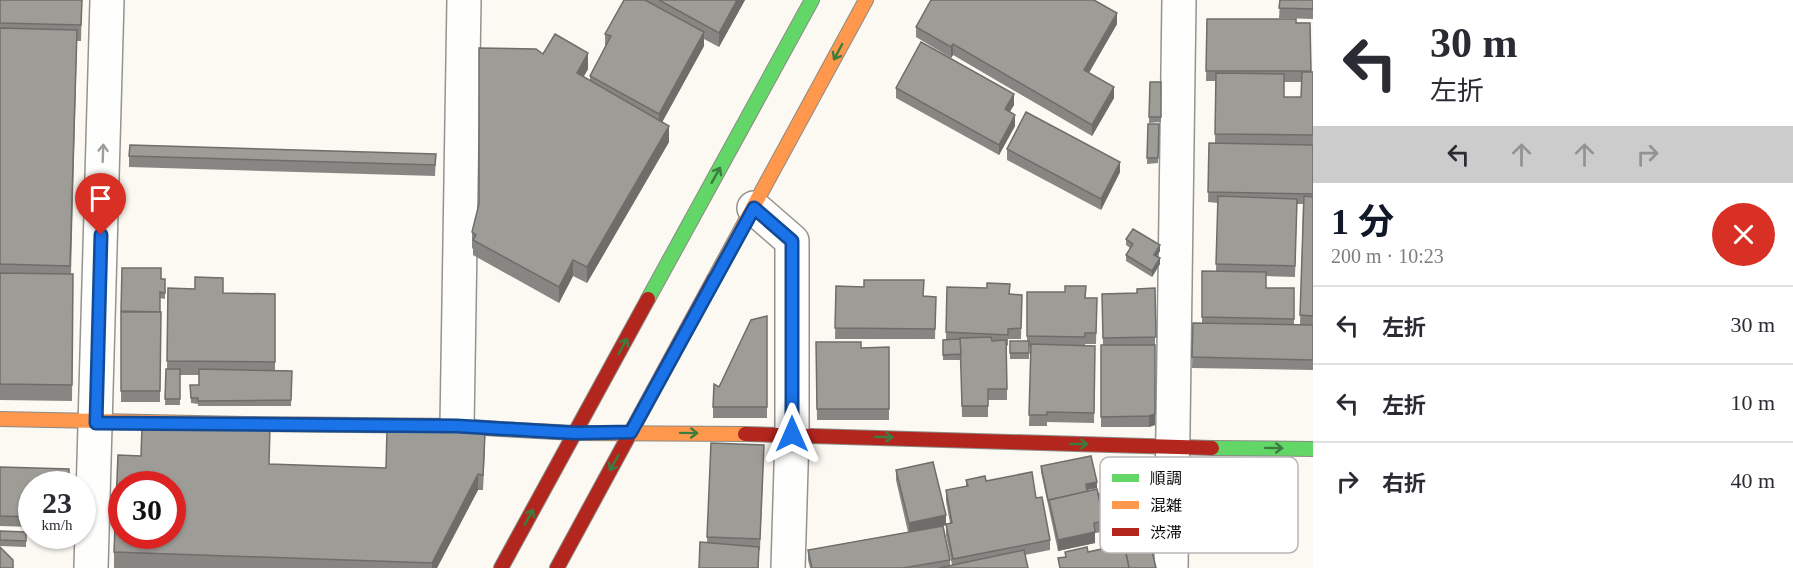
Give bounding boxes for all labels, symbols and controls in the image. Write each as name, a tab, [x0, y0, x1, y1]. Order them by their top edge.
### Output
text: 30 m	[1430, 20, 1518, 66]
icon: left	[1331, 24, 1409, 102]
one-way arrow	[832, 42, 843, 60]
text: 左折	[1430, 76, 1484, 106]
icon: left	[1442, 138, 1475, 171]
icon: ahead	[1505, 138, 1538, 171]
icon: ahead	[1568, 138, 1601, 171]
icon: right	[1631, 138, 1664, 171]
one-way arrow	[97, 143, 109, 163]
one-way arrow	[711, 166, 722, 184]
pin	[75, 173, 126, 235]
icon: arrive	[84, 182, 117, 215]
text: 1 分	[1331, 202, 1394, 242]
button: close	[1712, 203, 1775, 266]
text: 200 m · 10:23	[1331, 245, 1444, 267]
icon: left	[1331, 309, 1364, 342]
text: 30 m	[1730, 312, 1775, 337]
text: 左折	[1382, 315, 1426, 340]
one-way arrow	[618, 337, 629, 355]
icon: left	[1331, 387, 1364, 420]
text: 10 m	[1730, 390, 1775, 415]
text: 左折	[1382, 393, 1426, 418]
position arrow	[760, 402, 824, 466]
one-way arrow	[679, 427, 699, 439]
one-way arrow	[874, 432, 894, 443]
one-way arrow	[1069, 438, 1089, 449]
one-way arrow	[1264, 442, 1284, 454]
one-way arrow	[608, 453, 619, 471]
legend	[1100, 457, 1298, 553]
icon: right	[1331, 465, 1364, 498]
text: 40 m	[1730, 468, 1775, 493]
text: 順調	[1150, 470, 1182, 487]
speed limit sign: 30	[108, 471, 186, 549]
text: 右折	[1382, 471, 1426, 496]
text: 23	[42, 486, 72, 519]
text: 混雑	[1150, 497, 1182, 514]
one-way arrow	[524, 508, 535, 526]
text: km/h	[42, 517, 72, 533]
text: 渋滞	[1150, 524, 1182, 541]

